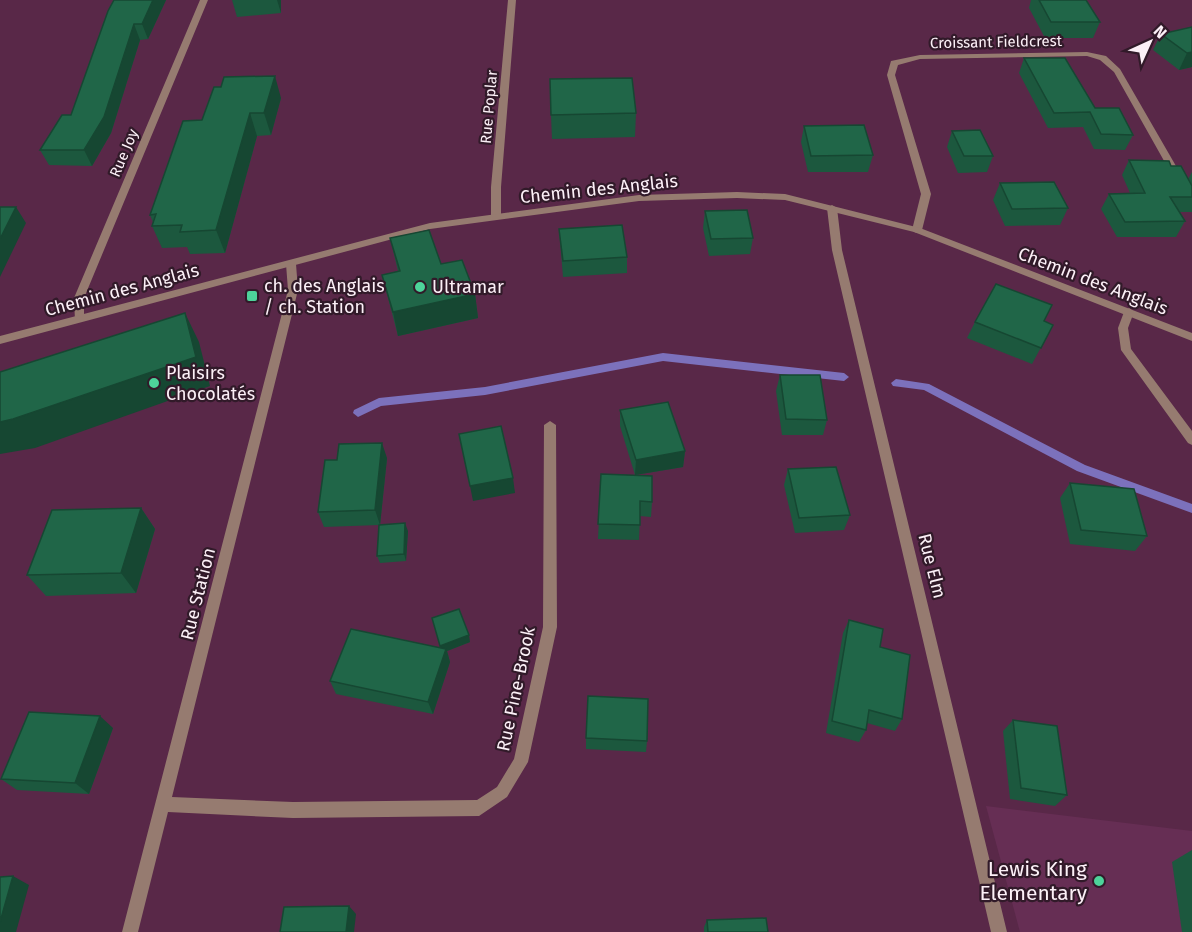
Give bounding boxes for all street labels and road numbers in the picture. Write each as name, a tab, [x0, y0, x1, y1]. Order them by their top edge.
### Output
street label: Croissant Fieldcrest	[930, 32, 1063, 52]
street label: Rue Poplar	[477, 69, 501, 145]
street label: Rue Joy	[106, 126, 142, 180]
street label: Chemin des Anglais	[519, 170, 679, 208]
street label: Chemin des Anglais	[1015, 242, 1171, 320]
street label: Chemin des Anglais	[43, 259, 201, 321]
street label: Rue Elm	[913, 531, 951, 601]
street label: Rue Station	[176, 545, 220, 643]
street label: Rue Pine-Brook	[492, 624, 540, 753]

